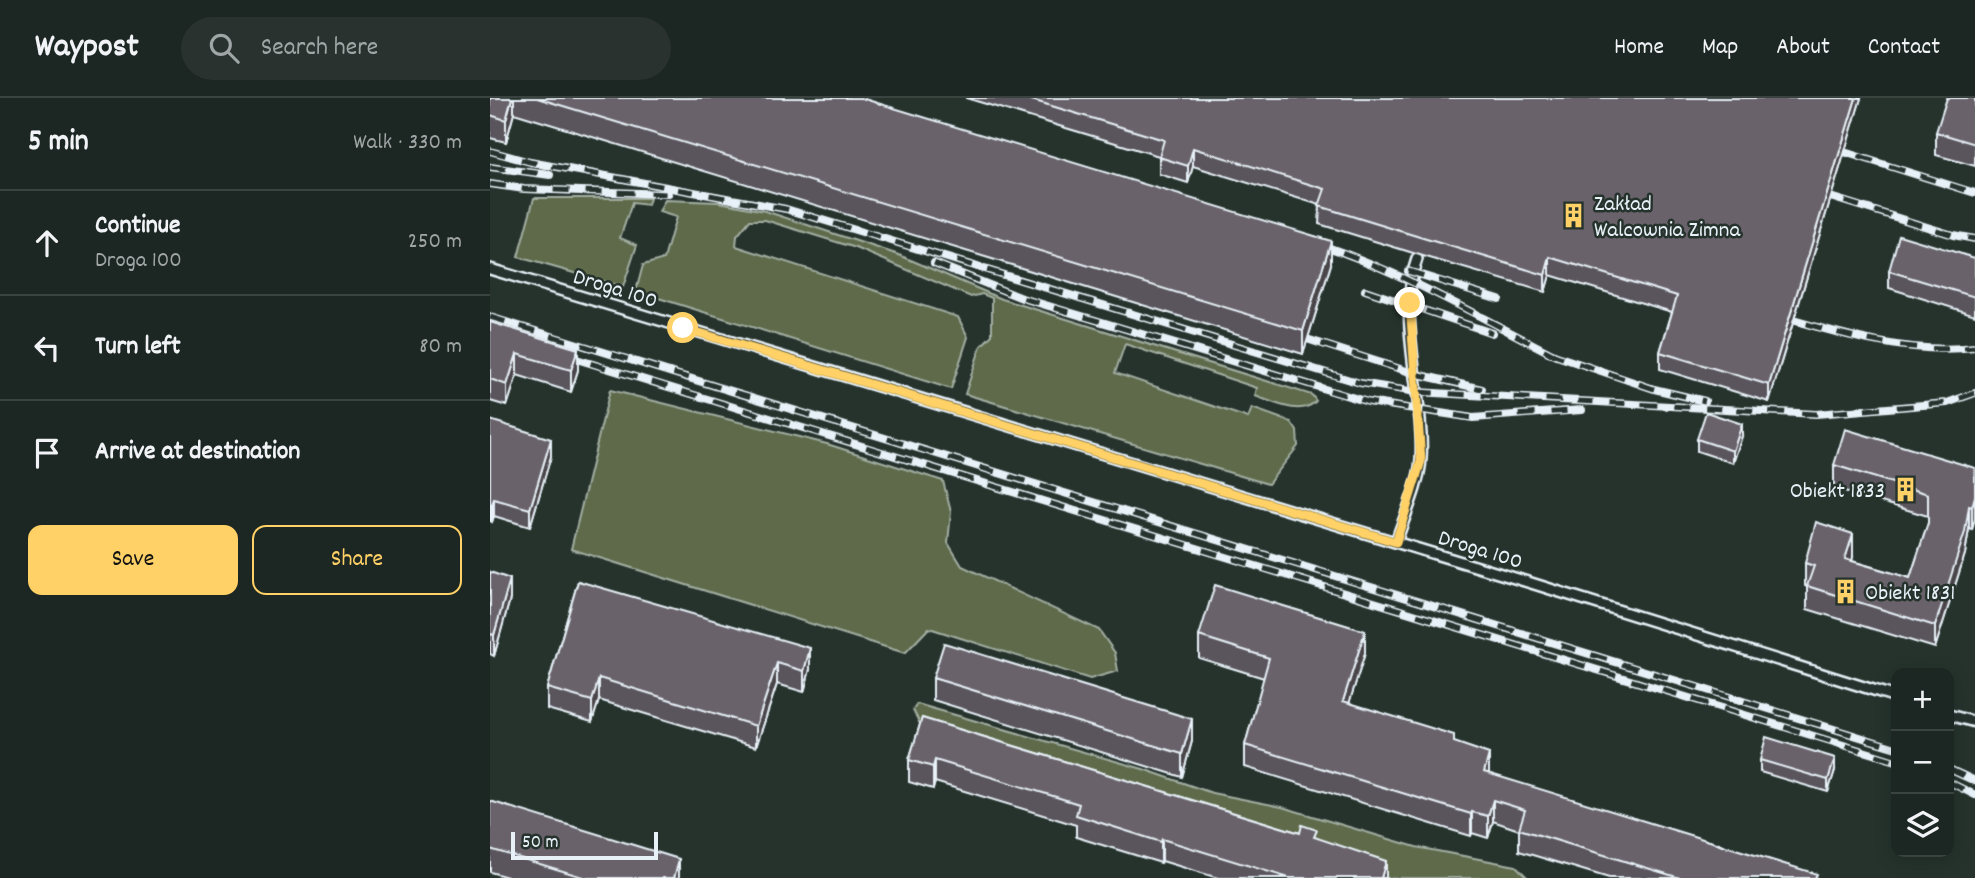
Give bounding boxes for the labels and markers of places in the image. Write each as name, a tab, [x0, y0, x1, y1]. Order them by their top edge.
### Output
place label: Zakład Walcownia Zimna	[1594, 189, 1741, 248]
building icon: Zakład Walcownia Zimna	[1560, 201, 1588, 229]
building icon: Obiekt 1833	[1891, 475, 1919, 503]
place label: Obiekt 1833	[1790, 476, 1885, 509]
building icon: Obiekt 1831	[1831, 577, 1859, 605]
place label: Obiekt 1831	[1865, 578, 1955, 611]

